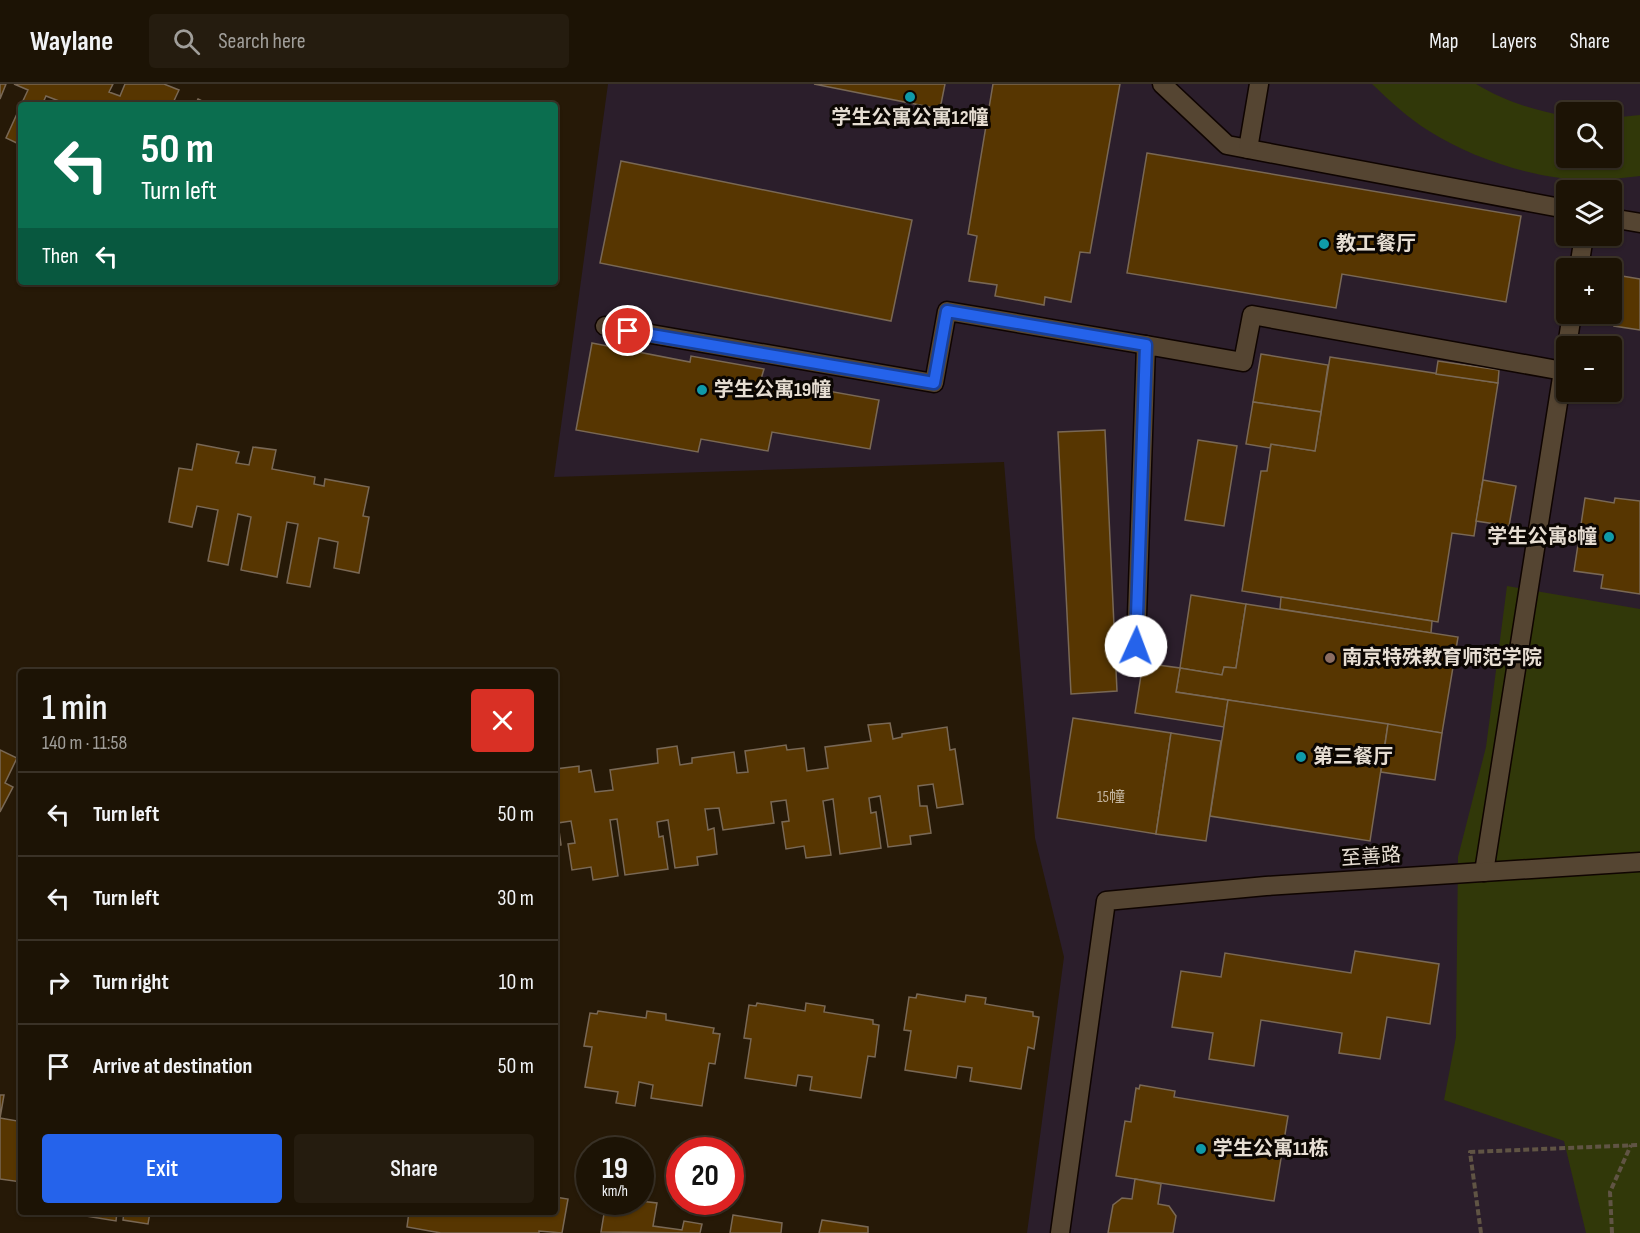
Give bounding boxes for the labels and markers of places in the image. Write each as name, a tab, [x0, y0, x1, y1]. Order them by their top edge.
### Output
marker: 学生公寓公寓12幢	[903, 90, 917, 104]
place label: 学生公寓公寓12幢	[832, 106, 988, 130]
place label: 教工餐厅	[1336, 232, 1416, 256]
marker: 教工餐厅	[1317, 237, 1331, 251]
pin	[602, 305, 653, 356]
place label: 学生公寓19幢	[714, 378, 831, 402]
marker: 学生公寓19幢	[695, 383, 709, 397]
place label: 学生公寓8幢	[1488, 525, 1597, 549]
marker: 学生公寓8幢	[1602, 530, 1616, 544]
place label: 南京特殊教育师范学院	[1342, 646, 1542, 670]
marker: 南京特殊教育师范学院	[1323, 651, 1337, 665]
place label: 第三餐厅	[1313, 745, 1393, 769]
marker: 第三餐厅	[1294, 750, 1308, 764]
place label: 学生公寓11栋	[1213, 1137, 1329, 1161]
marker: 学生公寓11栋	[1194, 1142, 1208, 1156]

